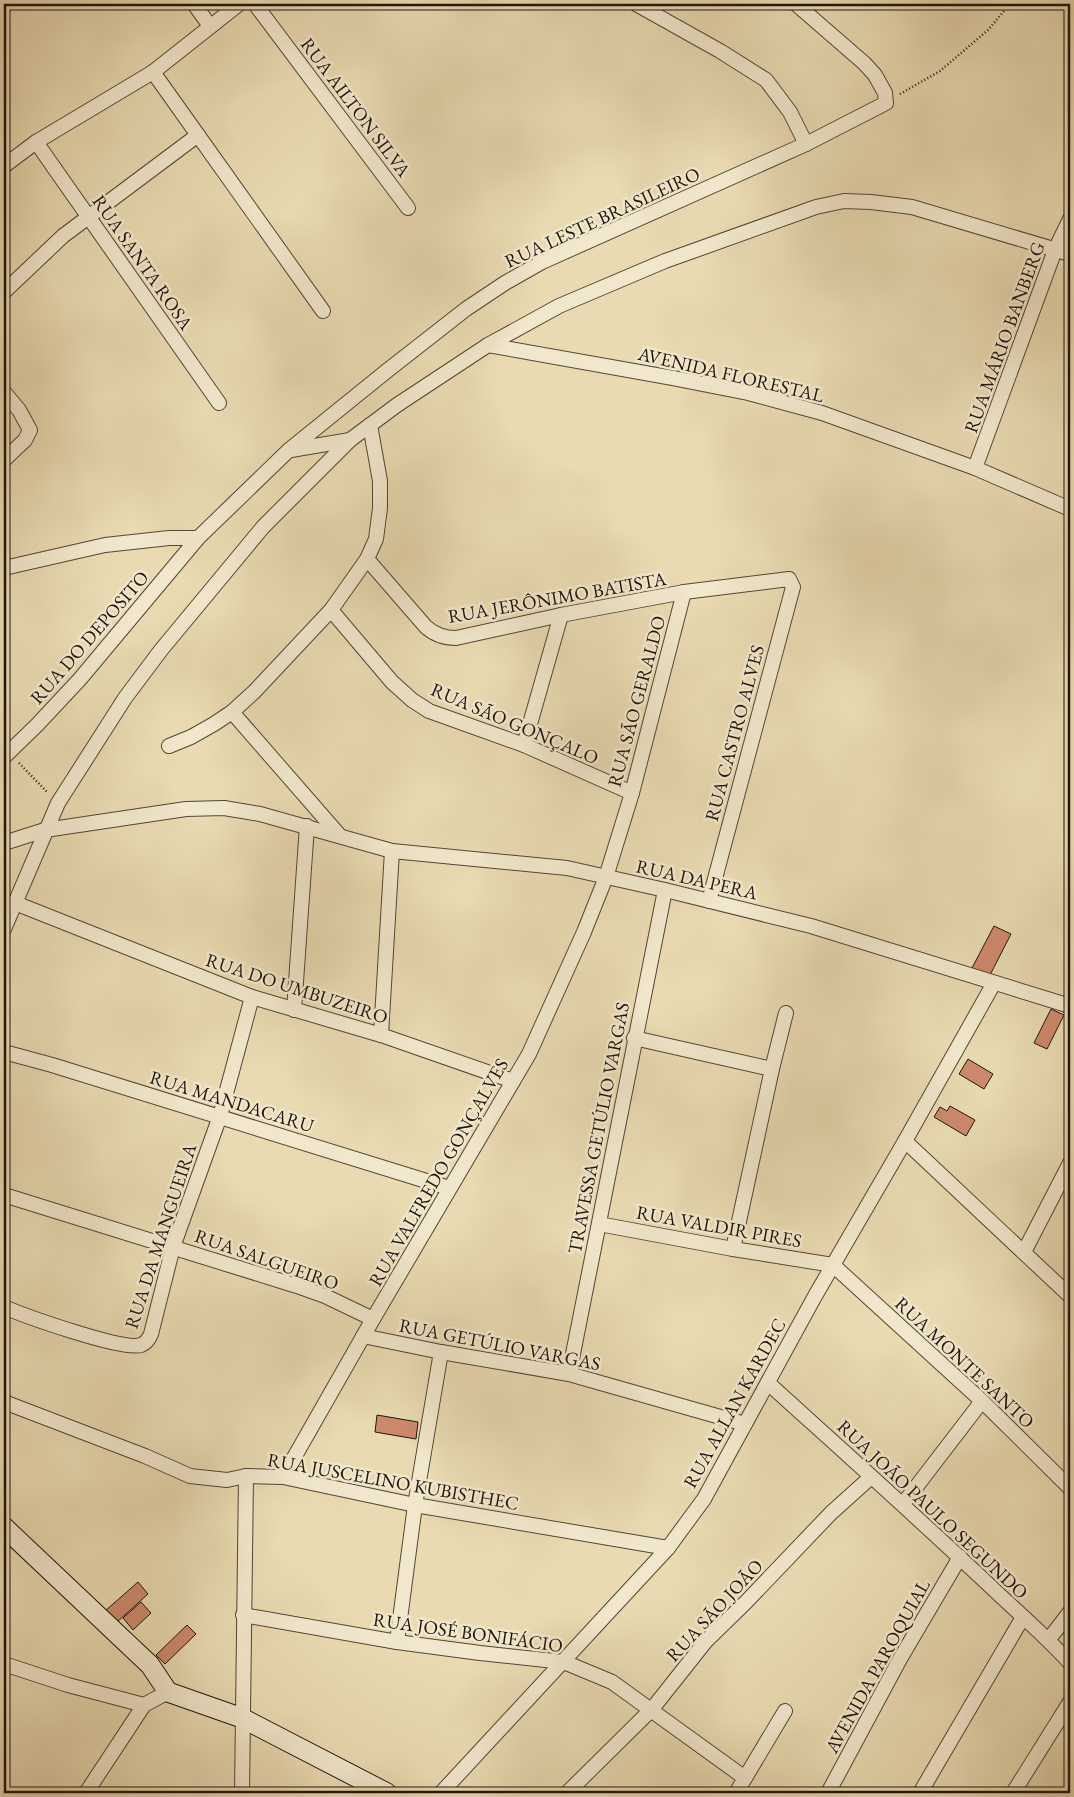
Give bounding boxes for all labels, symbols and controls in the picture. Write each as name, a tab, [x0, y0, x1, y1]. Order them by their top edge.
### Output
street label: RUA AILTON SILVA	[295, 32, 417, 183]
street label: RUA LESTE BRASILEIRO	[501, 161, 704, 274]
street label: RUA SANTA ROSA	[87, 190, 199, 336]
street label: RUA MÁRIO BANBERG	[958, 238, 1051, 436]
street label: AVENIDA FLORESTAL	[635, 341, 826, 408]
street label: RUA DO DEPOSITO	[24, 565, 154, 709]
street label: RUA JERÔNIMO BATISTA	[446, 566, 669, 629]
street label: RUA SÃO GERALDO	[602, 613, 671, 789]
street label: RUA CASTRO ALVES	[699, 642, 770, 824]
street label: RUA SÃO GONÇALO	[427, 677, 602, 770]
street label: RUA DA PERA	[634, 853, 761, 906]
street label: RUA DO UMBUZEIRO	[203, 947, 391, 1030]
street label: TRAVESSA GETÚLIO VARGAS	[562, 1000, 635, 1256]
street label: RUA VALFREDO GONÇALVES	[363, 1054, 514, 1291]
street label: RUA MANDACARU	[147, 1065, 317, 1138]
street label: RUA DA MANGUEIRA	[119, 1140, 202, 1332]
street label: RUA VALDIR PIRES	[634, 1200, 804, 1253]
street label: RUA SALGUEIRO	[192, 1223, 342, 1296]
street label: RUA MONTE SANTO	[889, 1291, 1040, 1434]
street label: RUA GETÚLIO VARGAS	[397, 1313, 603, 1376]
street label: RUA ALLAN KARDEC	[677, 1314, 791, 1492]
street label: RUA JOÃO PAULO SEGUNDO	[832, 1414, 1033, 1605]
street label: RUA JUSCELINO KUBISTHEC	[265, 1447, 520, 1516]
street label: RUA SÃO JOÃO	[660, 1554, 768, 1667]
street label: AVENIDA PAROQUIAL	[819, 1575, 936, 1759]
street label: RUA JOSÉ BONIFÁCIO	[371, 1607, 564, 1658]

